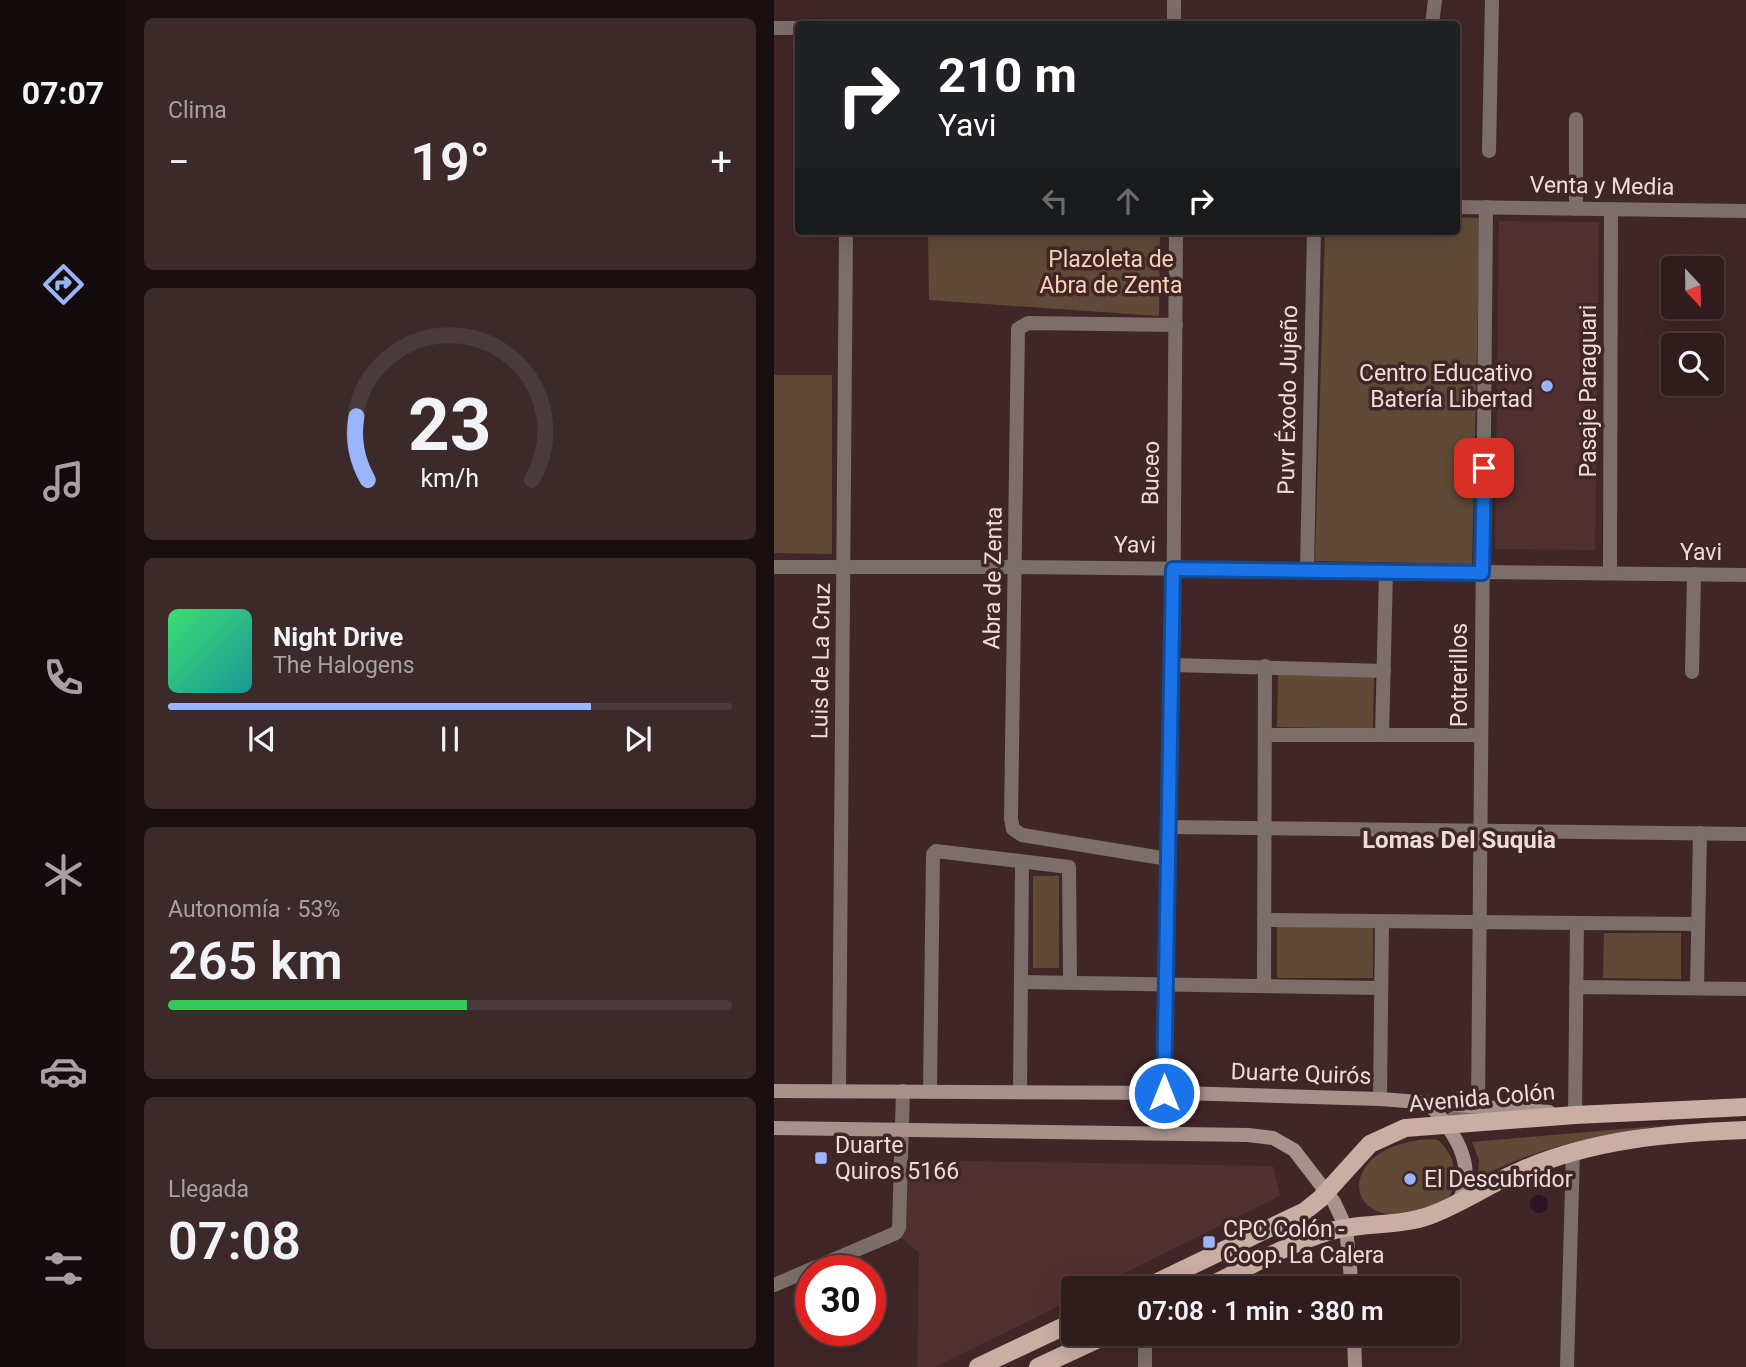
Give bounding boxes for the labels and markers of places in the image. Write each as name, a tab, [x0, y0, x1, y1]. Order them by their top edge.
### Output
place label: Centro Educativo Batería Libertad	[1359, 360, 1533, 413]
marker: Centro Educativo Batería Libertad	[1539, 378, 1555, 394]
pin	[1454, 438, 1514, 498]
place label: Duarte Quiros 5166	[835, 1132, 959, 1185]
marker: Duarte Quiros 5166	[813, 1150, 829, 1166]
place label: El Descubridor	[1424, 1166, 1573, 1193]
marker: El Descubridor	[1402, 1171, 1418, 1187]
place label: CPC Colón - Coop. La Calera	[1223, 1216, 1385, 1269]
marker: CPC Colón - Coop. La Calera	[1201, 1234, 1217, 1250]

